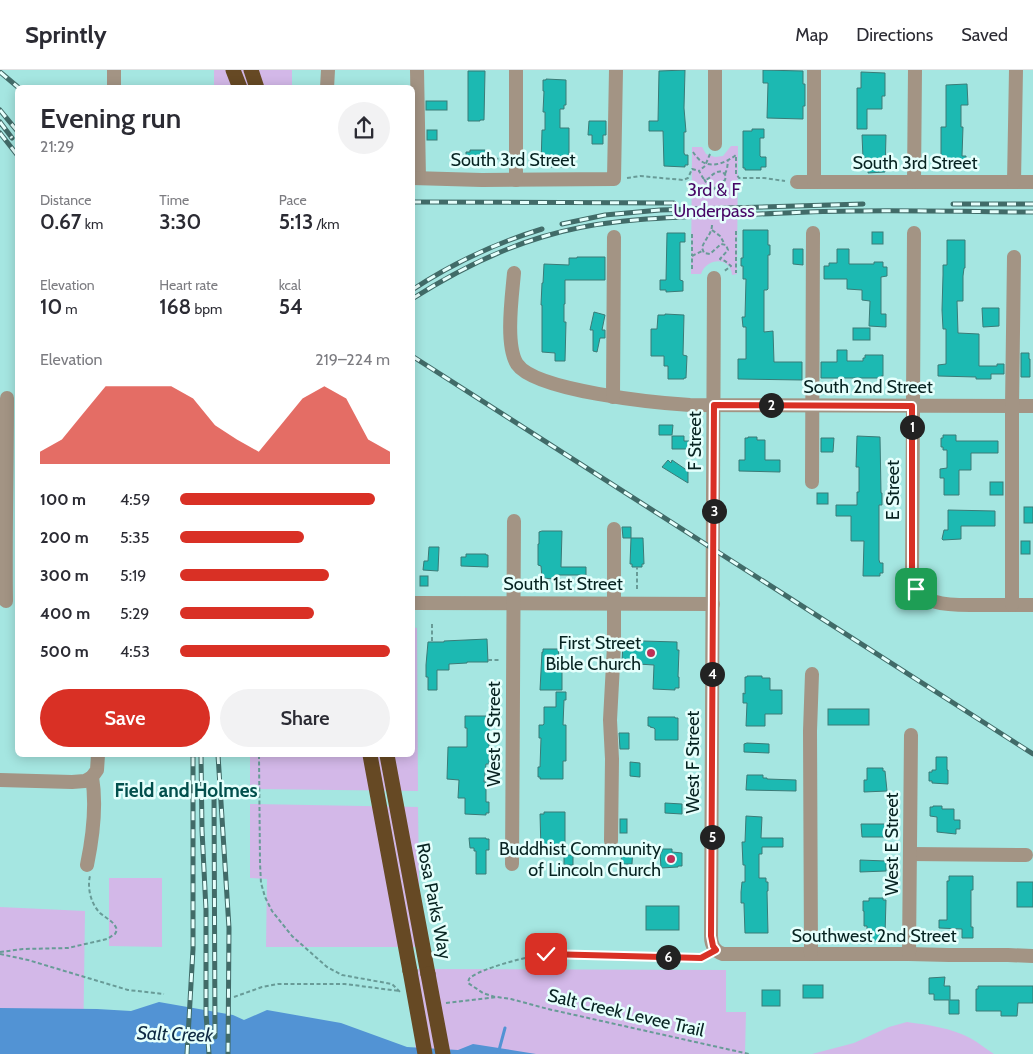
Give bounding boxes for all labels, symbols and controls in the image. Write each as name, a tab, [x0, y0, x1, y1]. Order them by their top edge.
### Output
text: Sprintly	[25, 20, 107, 49]
text: Map	[795, 24, 828, 46]
text: Directions	[856, 24, 933, 46]
text: Saved	[961, 24, 1008, 46]
text: Evening run	[40, 101, 181, 135]
button: share	[338, 102, 390, 154]
text: 21:29	[40, 137, 74, 156]
street label: South 3rd Street	[450, 149, 576, 171]
street label: South 3rd Street	[852, 152, 978, 174]
park label: 3rd & F Underpass	[673, 179, 755, 222]
text: Distance	[40, 191, 92, 209]
text: Time	[159, 191, 189, 209]
text: Pace	[279, 191, 307, 209]
text: 0.67	[40, 209, 81, 234]
text: 3:30	[159, 209, 201, 234]
text: 5:13	[279, 209, 313, 234]
text: km	[81, 215, 103, 233]
text: /km	[313, 215, 340, 233]
text: Elevation	[40, 276, 95, 294]
text: Heart rate	[159, 276, 218, 294]
text: kcal	[279, 276, 301, 294]
text: 10	[40, 294, 62, 319]
text: 168	[159, 294, 191, 319]
text: 54	[279, 294, 303, 319]
text: m	[62, 300, 78, 318]
text: bpm	[191, 300, 222, 318]
text: Elevation	[40, 350, 103, 369]
text: 219–224 m	[315, 350, 390, 369]
street label: South 2nd Street	[803, 376, 933, 398]
pin: 2	[758, 392, 784, 418]
text: 2	[768, 396, 775, 414]
street label: F Street	[684, 411, 706, 471]
pin: 1	[900, 414, 924, 440]
text: 1	[910, 418, 915, 436]
street label: E Street	[882, 460, 904, 520]
text: 100 m	[40, 490, 86, 509]
text: 4:59	[120, 490, 150, 509]
pin: 3	[702, 498, 726, 524]
text: 3	[711, 502, 718, 520]
text: 200 m	[40, 528, 89, 547]
text: 5:35	[120, 528, 149, 547]
text: 300 m	[40, 566, 89, 585]
text: 5:19	[120, 566, 146, 585]
pin	[895, 568, 937, 610]
street label: South 1st Street	[503, 573, 623, 595]
icon: arrive	[902, 575, 930, 603]
text: 400 m	[40, 604, 90, 623]
text: 5:29	[120, 604, 149, 623]
place label: First Street Bible Church	[545, 632, 641, 675]
text: 500 m	[40, 642, 89, 661]
text: 4:53	[120, 642, 150, 661]
marker: First Street Bible Church	[645, 647, 657, 659]
pin: 4	[700, 662, 724, 686]
text: 4	[708, 665, 717, 683]
street label: West G Street	[483, 681, 505, 787]
button: Save	[40, 689, 210, 747]
button: Share	[220, 689, 390, 747]
street label: West F Street	[682, 711, 704, 813]
district label: Field and Holmes	[114, 779, 258, 802]
street label: West E Street	[881, 792, 903, 896]
pin: 5	[700, 824, 724, 850]
text: 5	[709, 828, 716, 846]
place label: Buddhist Community of Lincoln Church	[499, 838, 661, 881]
street label: Rosa Parks Way	[412, 841, 456, 961]
marker: Buddhist Community of Lincoln Church	[665, 853, 677, 865]
street label: Southwest 2nd Street	[791, 925, 957, 947]
pin	[525, 933, 567, 975]
icon: check	[532, 940, 560, 968]
pin: 6	[656, 944, 680, 970]
text: 6	[665, 948, 672, 966]
street label: Salt Creek Levee Trail	[546, 984, 707, 1042]
water label: Salt Creek	[136, 1021, 214, 1047]

